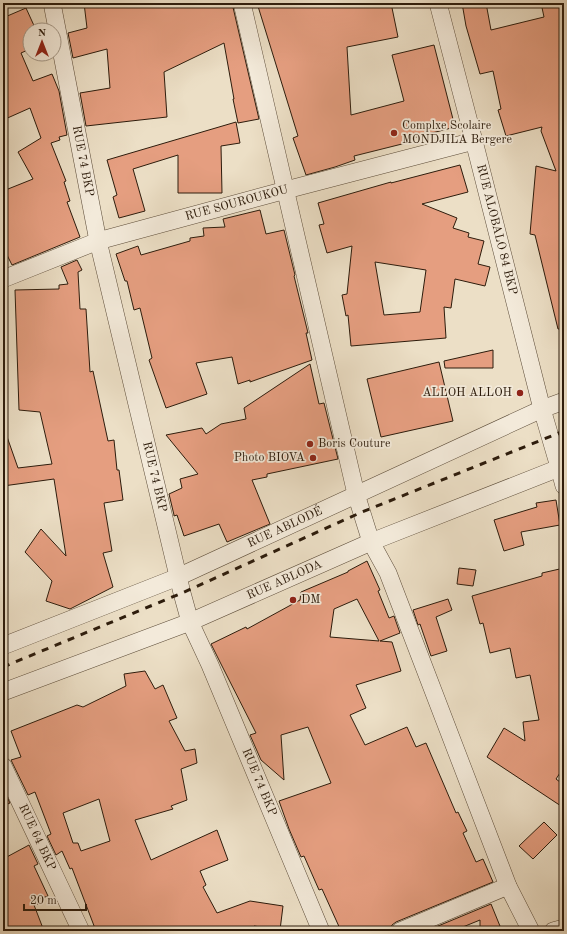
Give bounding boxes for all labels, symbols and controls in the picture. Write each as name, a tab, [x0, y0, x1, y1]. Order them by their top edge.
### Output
north arrow	[22, 22, 62, 62]
text: N	[38, 28, 47, 39]
place label: Complxe Scolaire MONDJILA Bergere	[402, 120, 512, 146]
street label: RUE 74 BKP	[70, 125, 95, 198]
marker: Complxe Scolaire MONDJILA Bergere	[389, 128, 399, 138]
street label: RUE ALOBALO 84 BKP	[474, 163, 519, 296]
street label: RUE SOUROUKOU	[184, 184, 290, 223]
place label: ALLOH ALLOH	[422, 387, 512, 399]
marker: ALLOH ALLOH	[515, 388, 525, 398]
place label: Boris Couture	[318, 438, 391, 450]
marker: Boris Couture	[305, 439, 315, 449]
street label: RUE 74 BKP	[140, 441, 169, 513]
place label: Photo BIOVA	[234, 452, 305, 464]
marker: Photo BIOVA	[308, 453, 318, 463]
street label: RUE ABLODÉ	[246, 503, 324, 550]
street label: RUE ABLODA	[245, 558, 324, 602]
place label: DM	[301, 594, 320, 606]
marker: DM	[288, 595, 298, 605]
street label: RUE 74 BKP	[240, 747, 278, 818]
street label: RUE 64 BKP	[16, 802, 58, 873]
scale bar	[24, 886, 86, 912]
text: 20 m	[30, 895, 57, 907]

